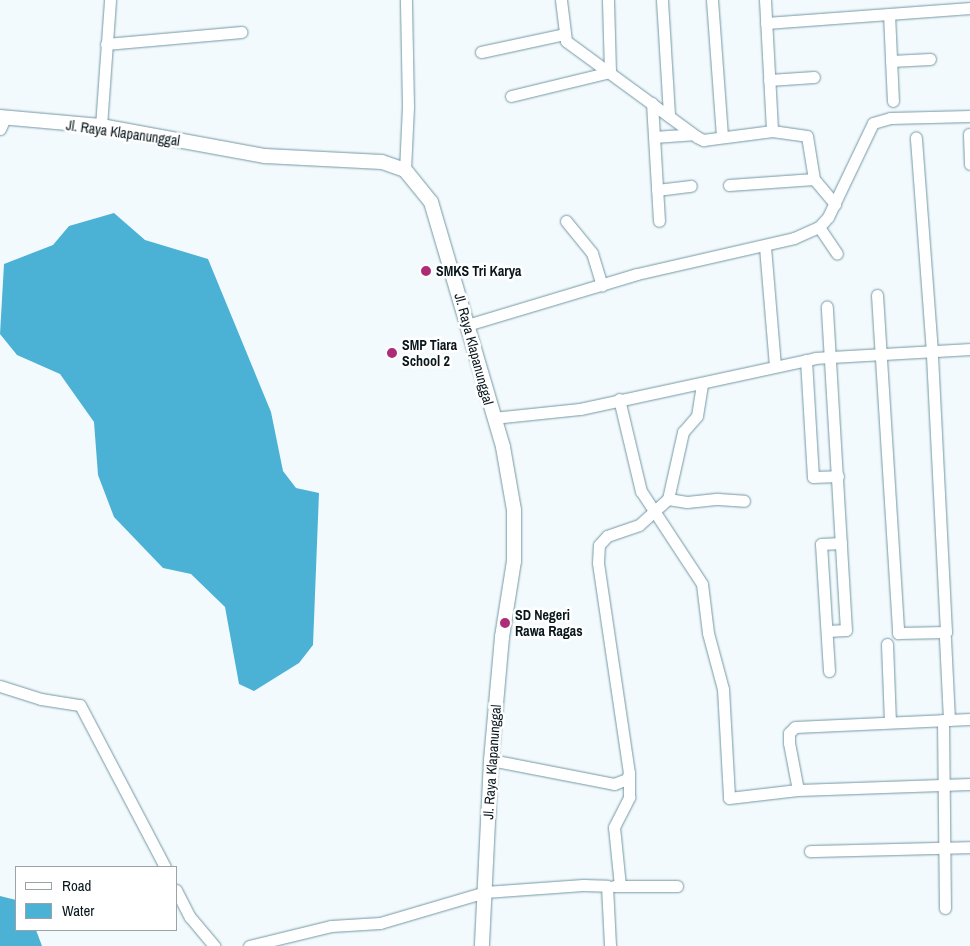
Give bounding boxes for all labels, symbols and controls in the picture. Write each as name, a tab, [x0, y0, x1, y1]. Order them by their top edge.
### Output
street label: Jl. Raya Klapanunggal	[65, 117, 181, 149]
place label: SMKS Tri Karya	[436, 263, 521, 279]
marker: SMKS Tri Karya	[420, 265, 432, 277]
street label: Jl. Raya Klapanunggal	[451, 291, 497, 407]
place label: SMP Tiara School 2	[402, 337, 457, 370]
marker: SMP Tiara School 2	[386, 347, 398, 359]
place label: SD Negeri Rawa Ragas	[515, 607, 583, 640]
marker: SD Negeri Rawa Ragas	[499, 617, 511, 629]
street label: Jl. Raya Klapanunggal	[480, 704, 504, 820]
legend	[15, 866, 178, 931]
text: Road	[62, 875, 91, 896]
text: Water	[62, 900, 94, 921]

